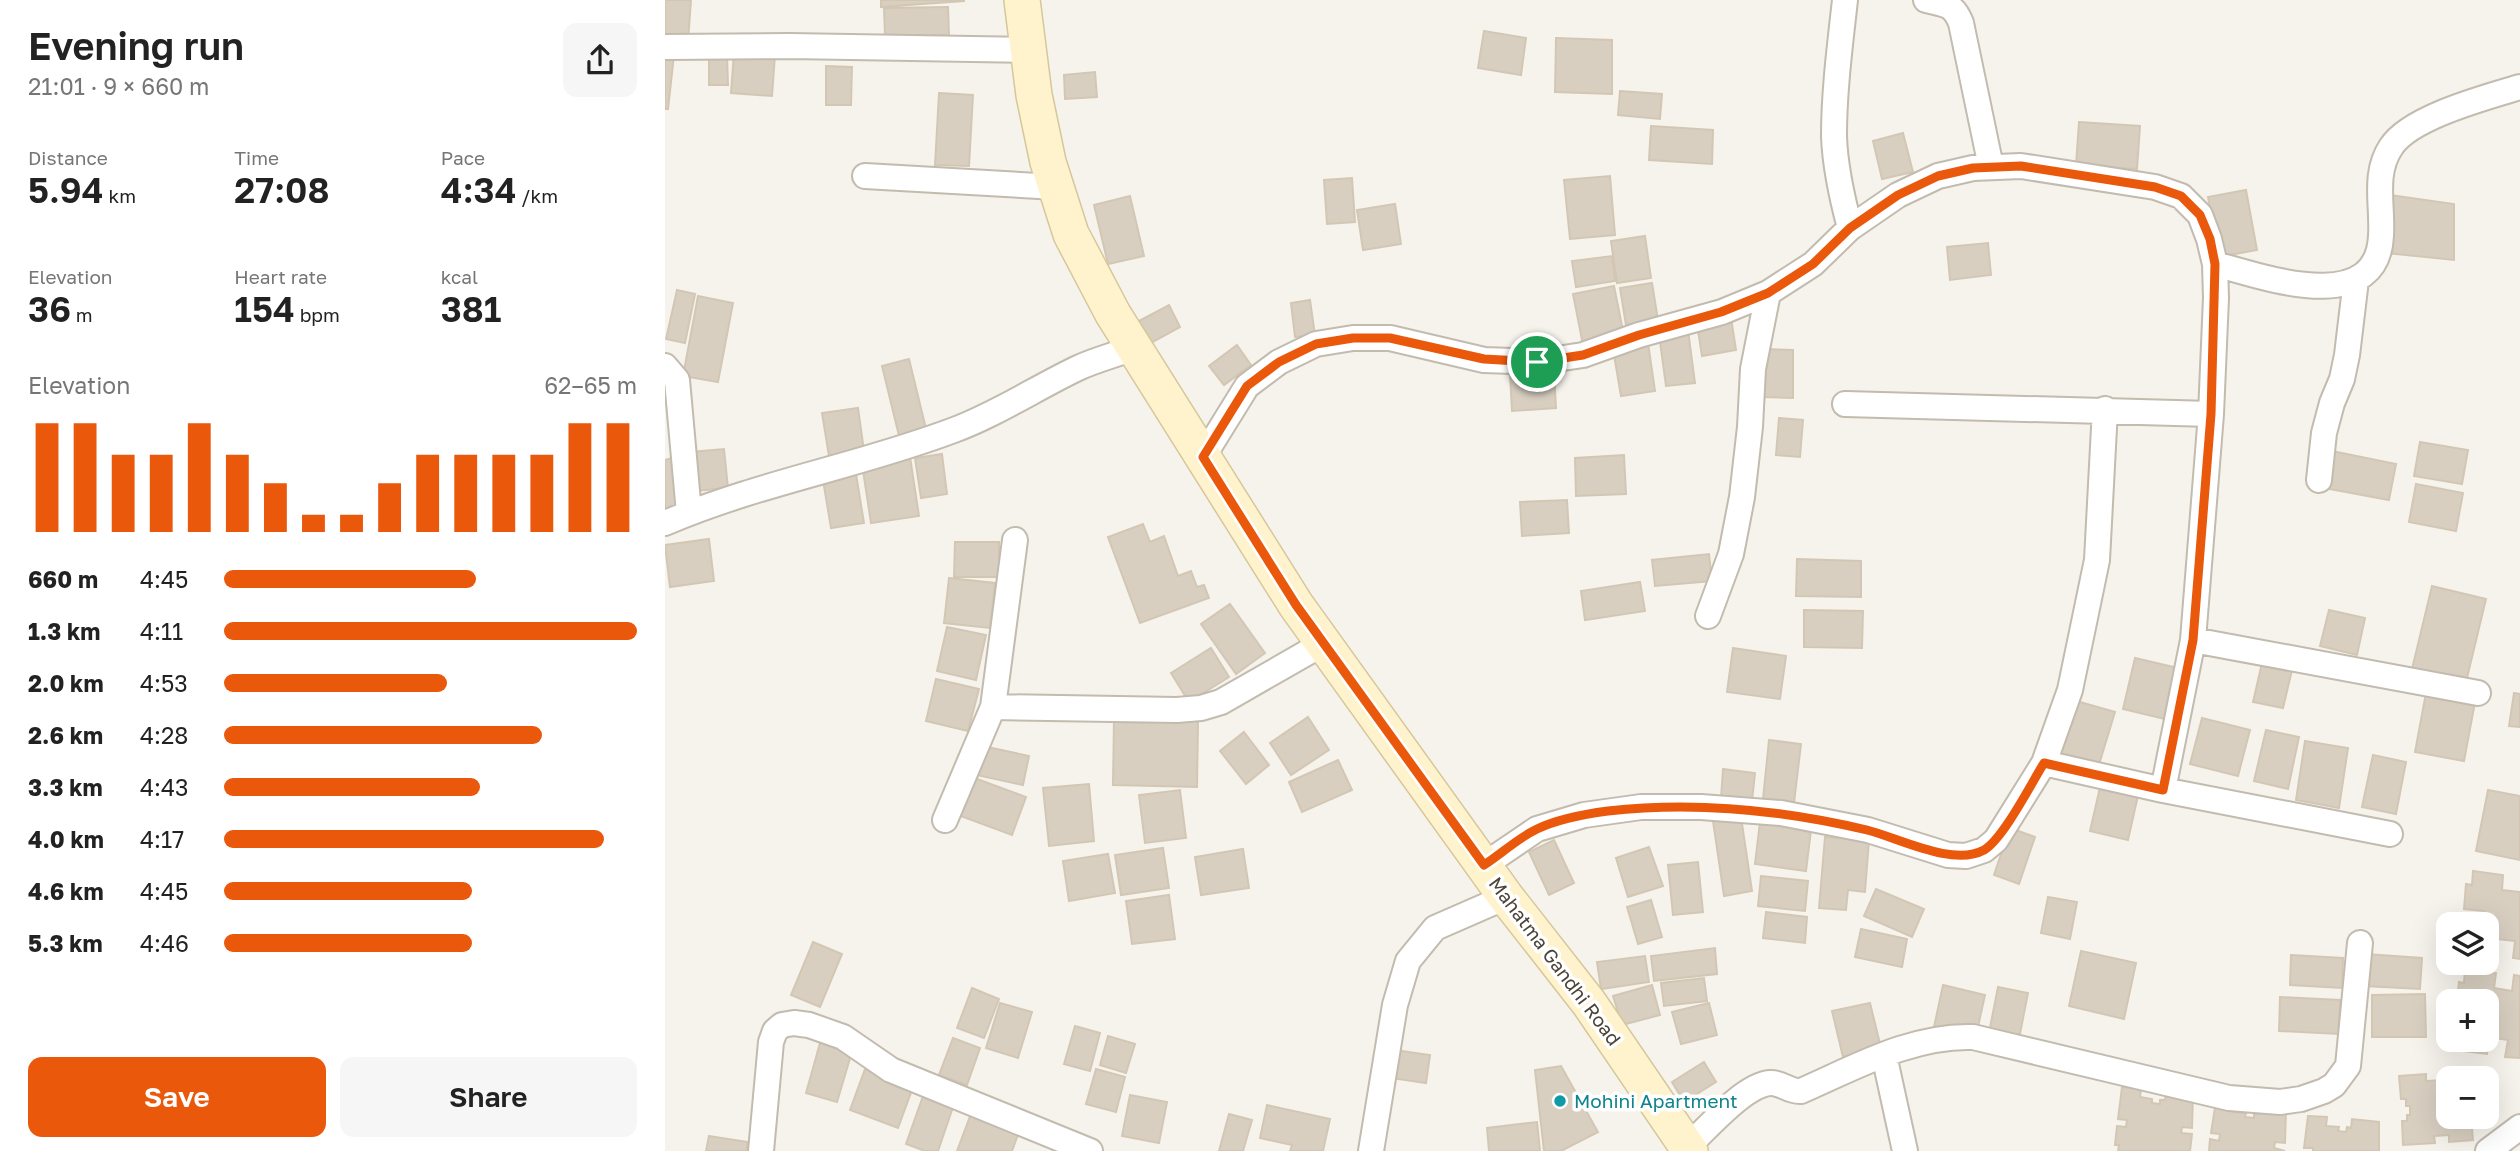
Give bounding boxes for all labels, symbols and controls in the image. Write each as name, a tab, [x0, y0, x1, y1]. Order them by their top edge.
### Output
text: Evening run	[28, 23, 244, 68]
button: share	[563, 23, 637, 97]
text: 21:01 · 9 × 660 m	[28, 72, 209, 100]
text: Distance	[28, 146, 108, 169]
text: Time	[234, 146, 279, 169]
text: Pace	[441, 146, 485, 169]
text: 5.94	[28, 169, 104, 211]
text: 27:08	[234, 169, 329, 211]
text: 4:34	[441, 169, 517, 211]
text: km	[104, 184, 136, 207]
text: /km	[517, 184, 558, 207]
text: Elevation	[28, 265, 113, 288]
text: Heart rate	[234, 265, 327, 288]
text: kcal	[441, 265, 478, 288]
text: 36	[28, 288, 71, 330]
text: 154	[234, 288, 295, 330]
text: 381	[441, 288, 501, 330]
text: m	[71, 303, 93, 326]
text: bpm	[295, 303, 340, 326]
pin	[1507, 332, 1567, 392]
icon: arrive	[1518, 343, 1556, 381]
text: Elevation	[28, 371, 130, 399]
text: 62–65 m	[544, 371, 637, 399]
text: 660 m	[28, 565, 98, 593]
text: 4:45	[140, 565, 188, 593]
text: 1.3 km	[28, 617, 100, 645]
text: 4:11	[140, 617, 183, 645]
text: 2.0 km	[28, 669, 104, 697]
text: 4:53	[140, 669, 188, 697]
text: 2.6 km	[28, 721, 103, 749]
text: 4:28	[140, 721, 188, 749]
text: 3.3 km	[28, 773, 103, 801]
text: 4:43	[140, 773, 188, 801]
text: 4.0 km	[28, 825, 104, 853]
text: 4:17	[140, 825, 184, 853]
street label: Mahatma Gandhi Road	[1485, 872, 1626, 1049]
text: 4.6 km	[28, 877, 104, 905]
text: 4:45	[140, 877, 188, 905]
map controls	[2436, 912, 2499, 1129]
button: layers	[2436, 912, 2499, 975]
text: 5.3 km	[28, 929, 103, 957]
text: 4:46	[140, 929, 189, 957]
button: +	[2436, 989, 2499, 1052]
button: Save	[28, 1057, 326, 1137]
button: Share	[340, 1057, 637, 1137]
button: −	[2436, 1066, 2499, 1129]
place label: Mohini Apartment	[1574, 1089, 1738, 1112]
marker: Mohini Apartment	[1552, 1093, 1568, 1109]

